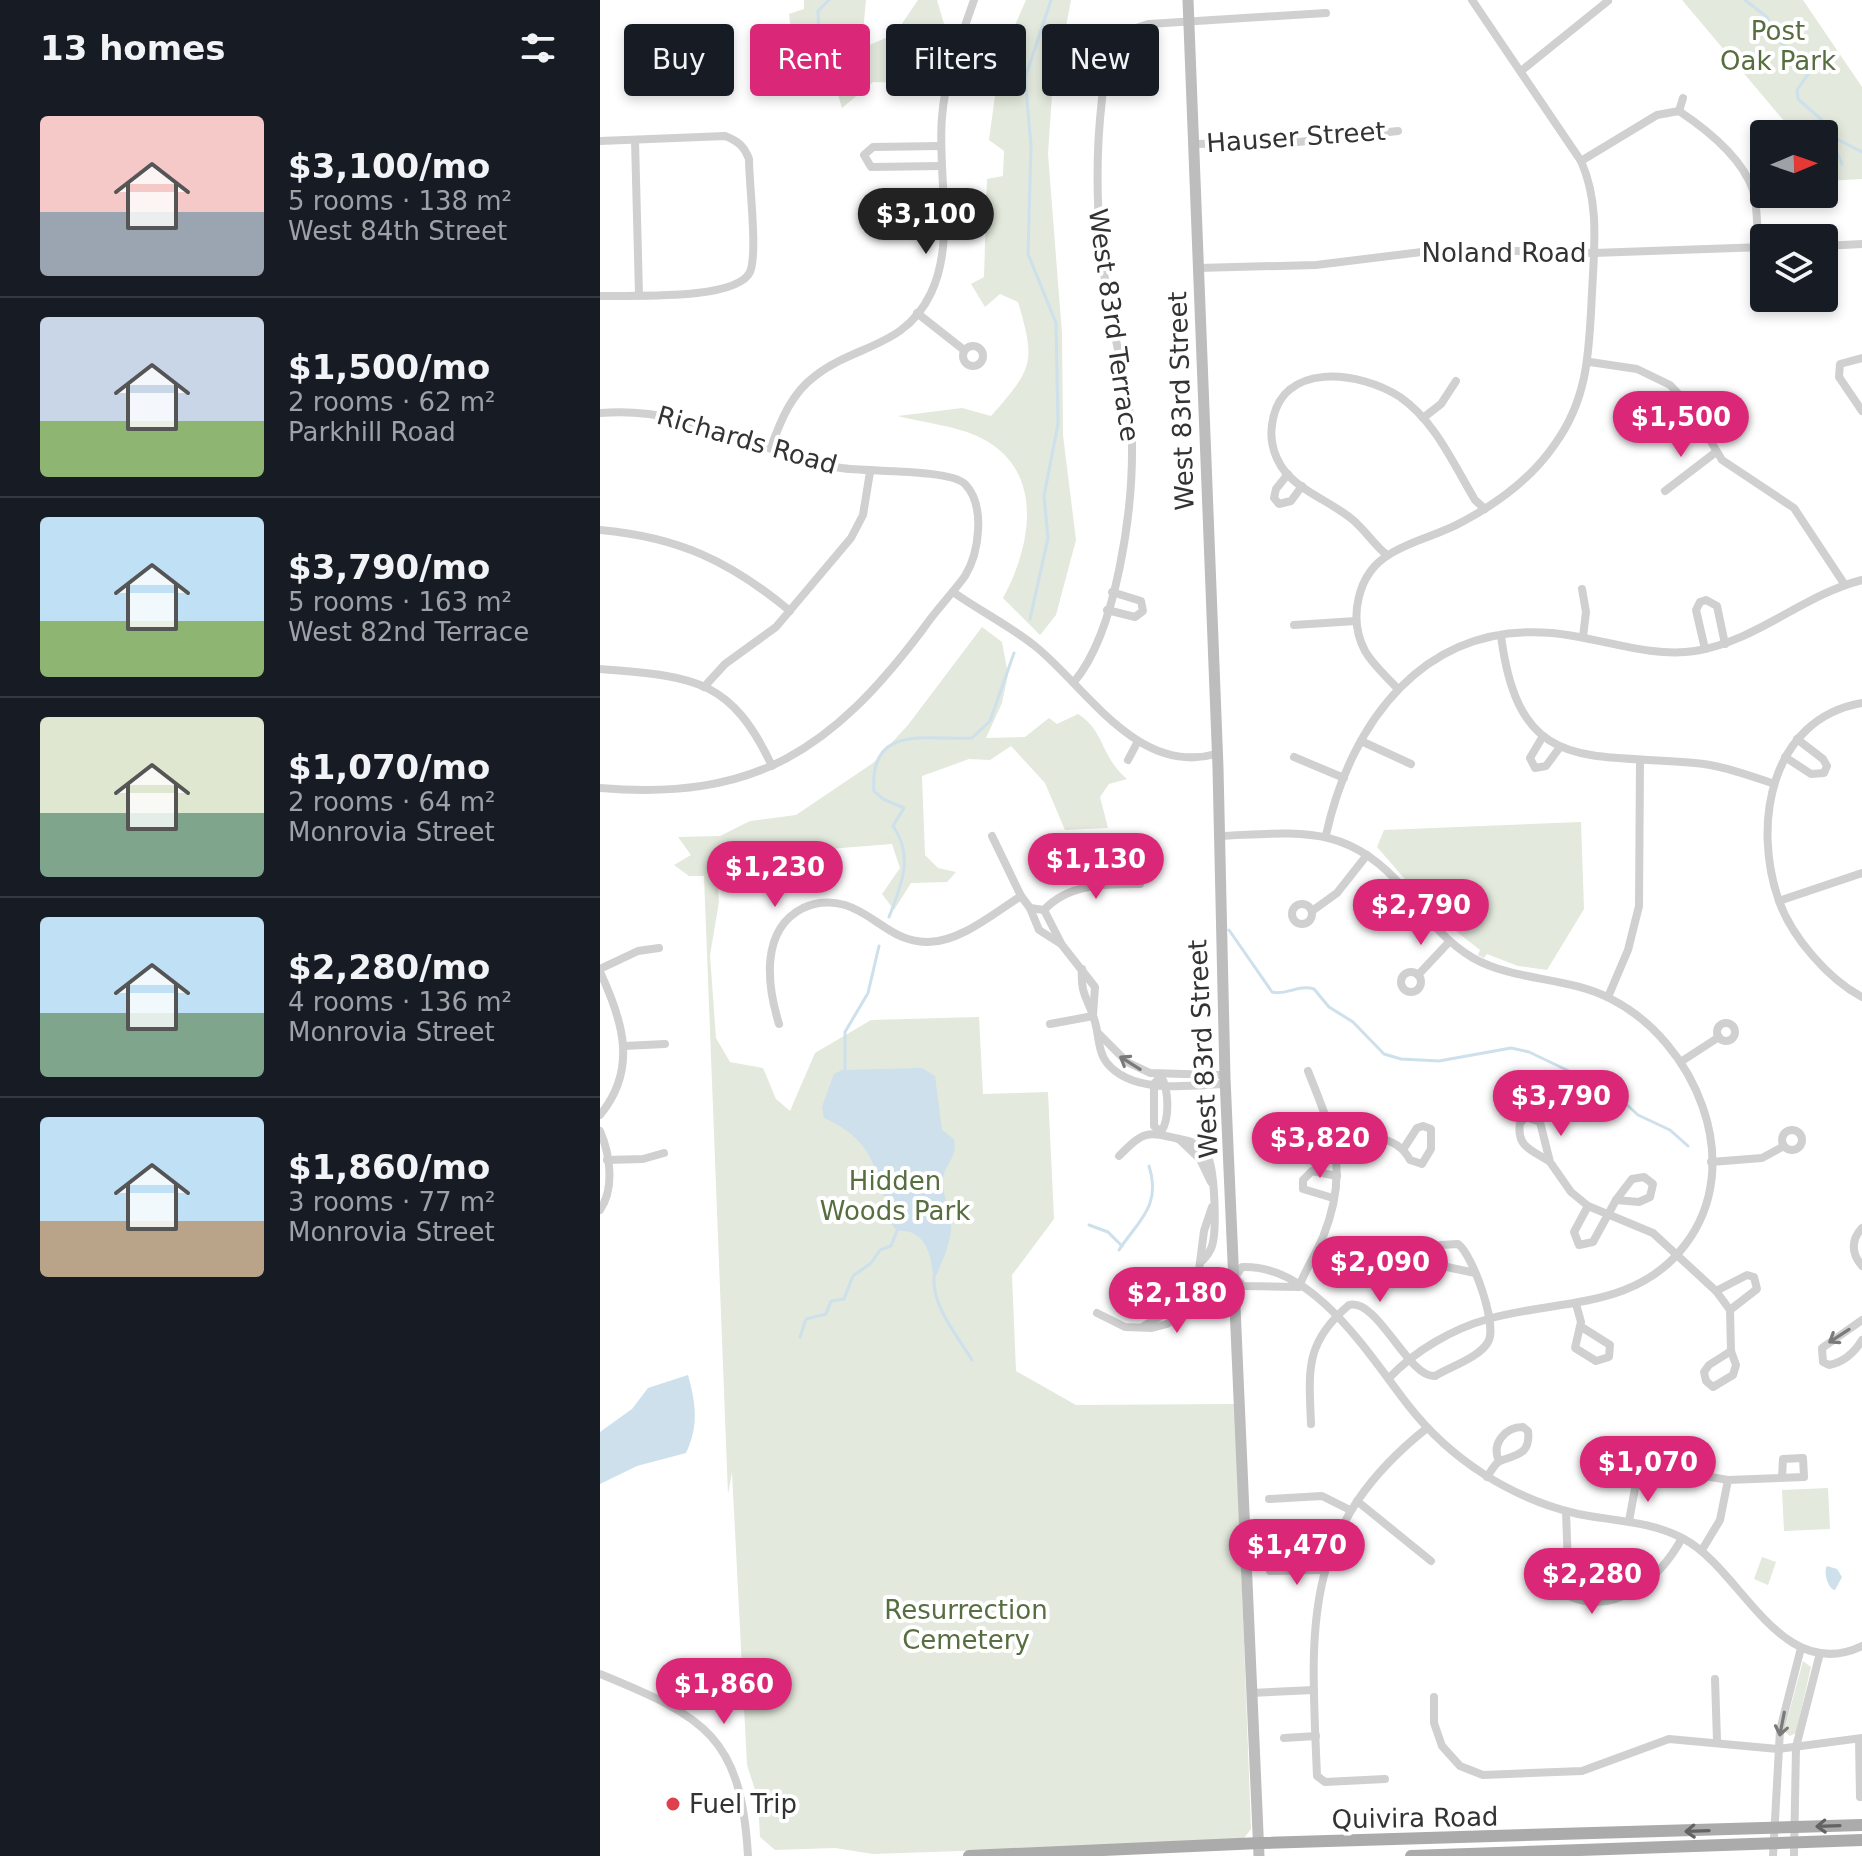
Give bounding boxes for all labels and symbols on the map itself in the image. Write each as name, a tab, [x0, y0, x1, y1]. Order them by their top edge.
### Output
park label: Post Oak Park	[1720, 16, 1836, 76]
street label: Hauser Street	[1205, 116, 1387, 158]
north arrow	[1750, 120, 1838, 208]
pin: $3,100	[861, 188, 991, 256]
street label: West 83rd Terrace	[1083, 207, 1145, 443]
street label: Noland Road	[1421, 238, 1587, 268]
street label: West 83rd Street	[1162, 291, 1200, 511]
pin: $1,500	[1616, 391, 1746, 459]
street label: Richards Road	[654, 400, 840, 480]
pin: $1,130	[1031, 833, 1161, 901]
pin: $1,230	[710, 841, 840, 909]
pin: $2,790	[1356, 879, 1486, 947]
street label: West 83rd Street	[1182, 939, 1224, 1159]
one-way arrow	[1119, 1054, 1142, 1070]
pin: $3,790	[1496, 1070, 1626, 1138]
pin: $3,820	[1255, 1112, 1385, 1180]
park label: Hidden Woods Park	[820, 1166, 970, 1226]
pin: $2,090	[1315, 1236, 1445, 1304]
pin: $2,180	[1112, 1267, 1242, 1335]
one-way arrow	[1828, 1329, 1851, 1345]
pin: $1,070	[1583, 1436, 1713, 1504]
pin: $1,470	[1232, 1519, 1362, 1587]
pin: $2,280	[1527, 1548, 1657, 1616]
park label: Resurrection Cemetery	[884, 1595, 1048, 1655]
pin: $1,860	[659, 1658, 789, 1726]
one-way arrow	[1774, 1710, 1789, 1736]
place label: Fuel Trip	[689, 1789, 797, 1819]
marker: Fuel Trip	[664, 1795, 682, 1813]
street label: Quivira Road	[1331, 1802, 1499, 1834]
one-way arrow	[1815, 1819, 1842, 1834]
one-way arrow	[1684, 1823, 1711, 1838]

